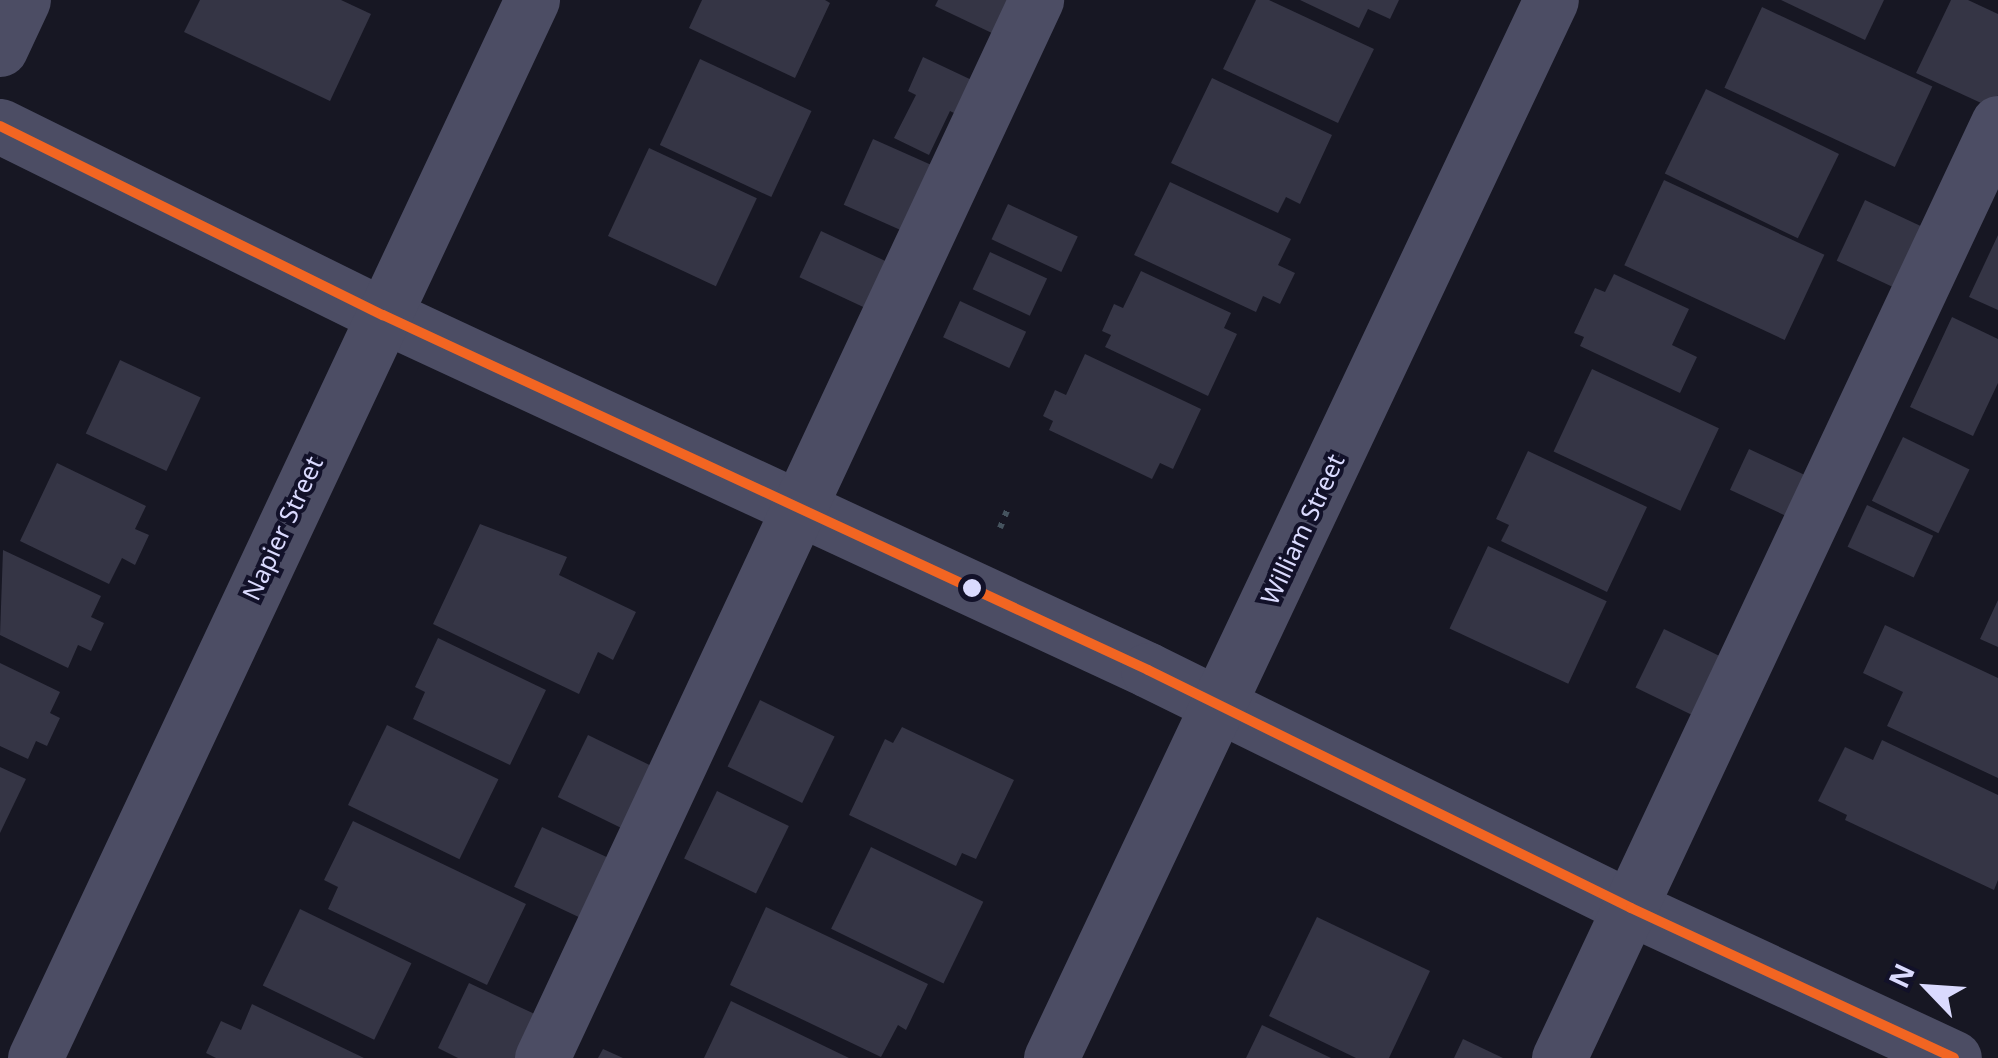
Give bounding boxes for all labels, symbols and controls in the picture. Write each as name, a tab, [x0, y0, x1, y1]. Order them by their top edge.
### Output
street label: William Street	[1254, 449, 1350, 609]
street label: Napier Street	[236, 451, 328, 605]
unlabelled marker	[962, 578, 982, 598]
north arrow	[1878, 938, 1978, 1038]
text: N	[1879, 957, 1923, 994]

